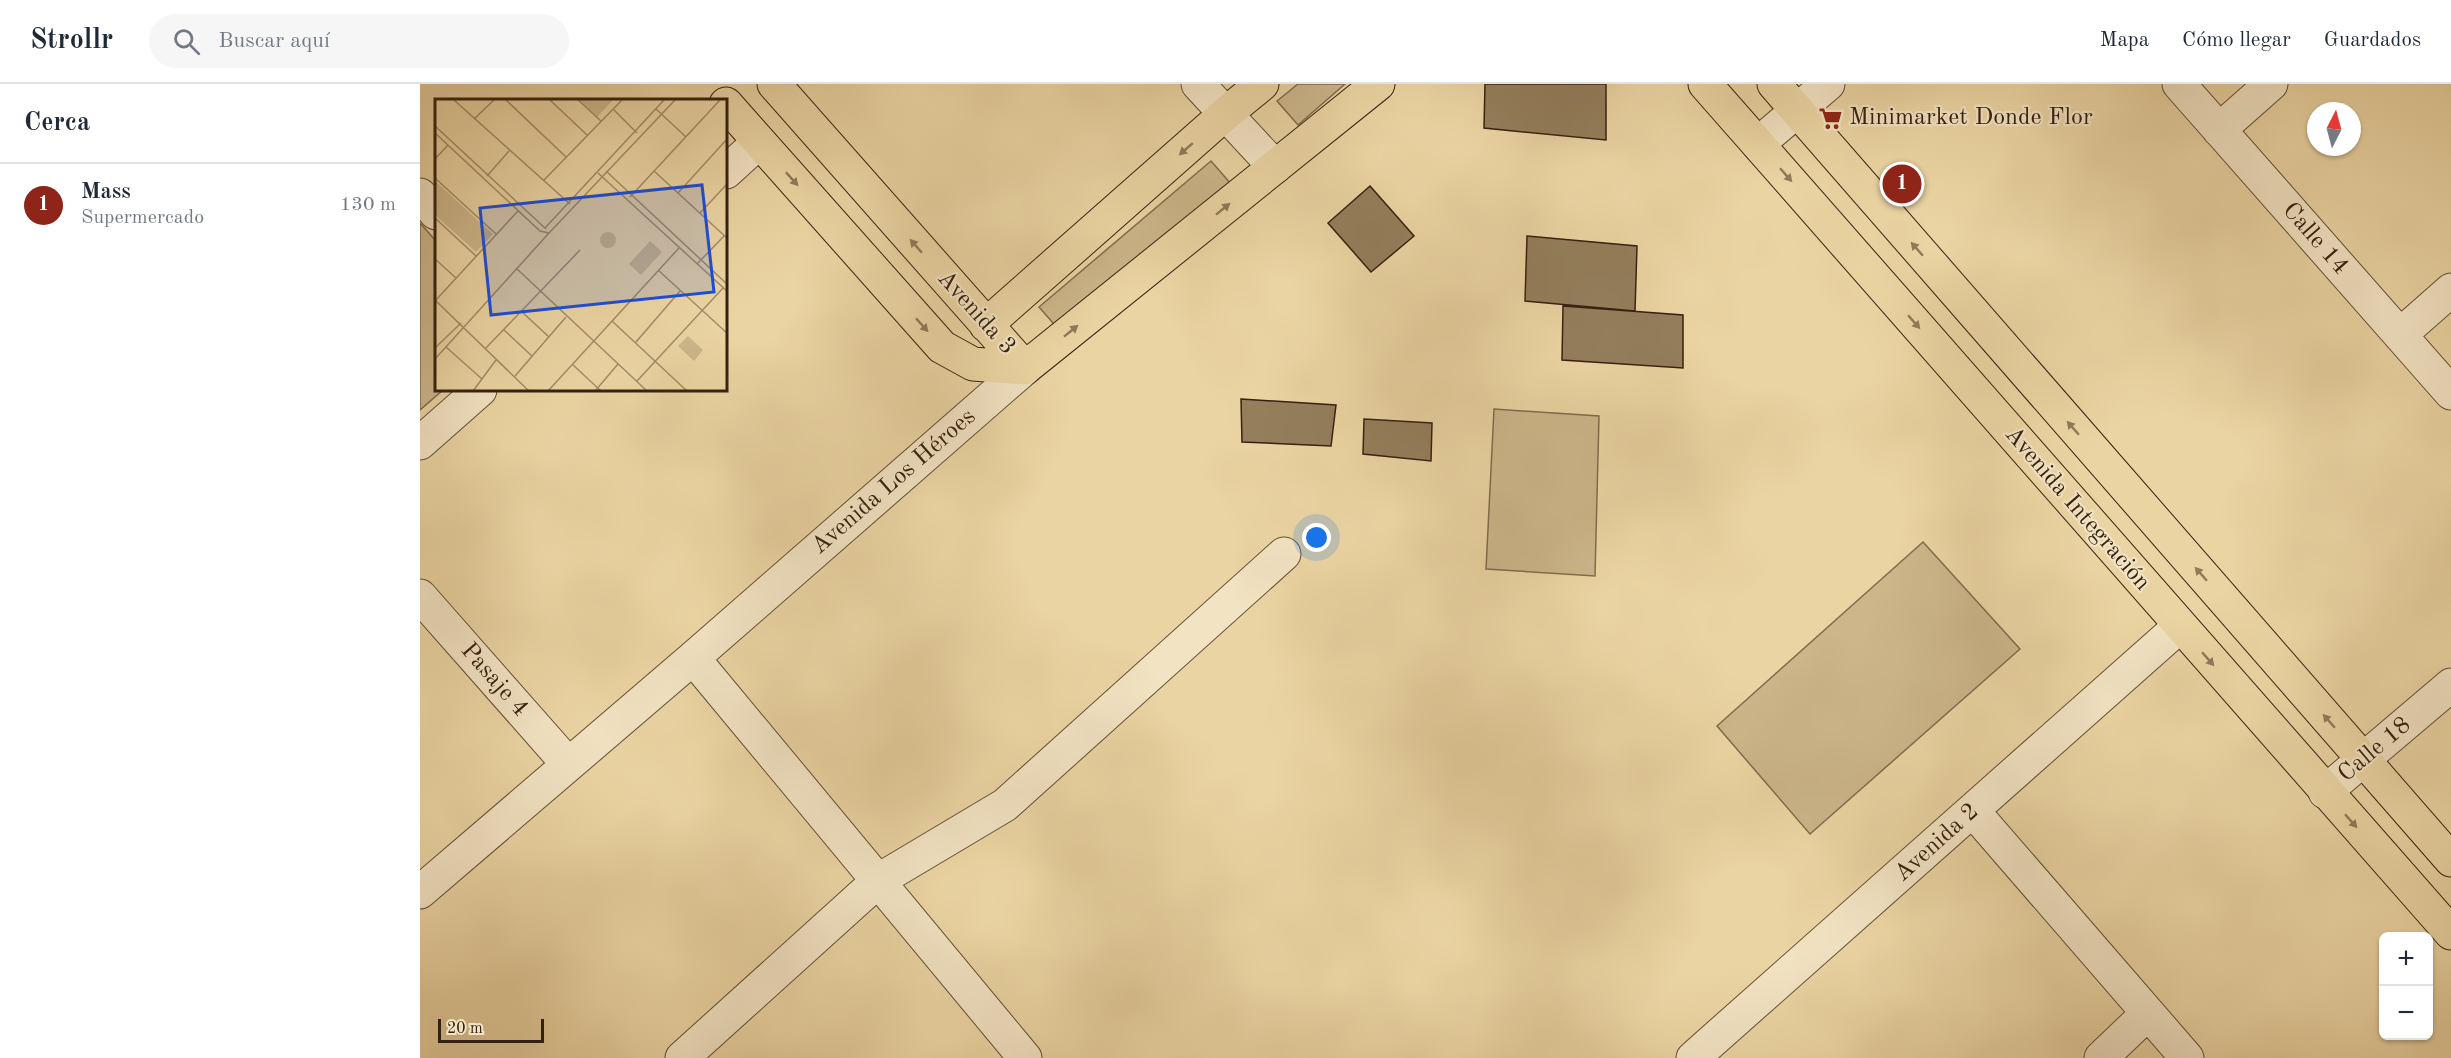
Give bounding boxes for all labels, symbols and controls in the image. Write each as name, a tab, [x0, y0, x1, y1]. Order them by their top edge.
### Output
search box	[149, 14, 569, 68]
icon: search	[170, 25, 203, 58]
text: Strollr	[30, 27, 113, 55]
text: Buscar aquí	[218, 30, 330, 52]
text: Mapa	[2100, 30, 2149, 51]
text: Cómo llegar	[2182, 30, 2291, 51]
text: Guardados	[2324, 30, 2421, 51]
inset map	[435, 99, 728, 392]
north arrow	[2307, 102, 2361, 156]
supermarket icon: Minimarket Donde Flor	[1818, 105, 1844, 131]
place label: Minimarket Donde Flor	[1849, 106, 2093, 130]
text: Cerca	[24, 110, 90, 136]
one-way arrow	[1178, 142, 1193, 156]
pin: 1	[1882, 162, 1922, 206]
one-way arrow	[1779, 167, 1792, 182]
one-way arrow	[785, 171, 798, 186]
text: Mass	[81, 181, 131, 203]
text: 1	[38, 195, 49, 215]
text: 130 m	[340, 195, 396, 215]
street label: Calle 14	[2278, 198, 2352, 280]
one-way arrow	[1215, 203, 1230, 216]
text: Supermercado	[81, 208, 204, 228]
one-way arrow	[910, 239, 923, 254]
one-way arrow	[1911, 242, 1924, 257]
street label: Avenida 3	[932, 266, 1020, 360]
one-way arrow	[1907, 314, 1920, 329]
one-way arrow	[915, 317, 929, 332]
one-way arrow	[1063, 325, 1078, 338]
street label: Avenida Los Héroes	[808, 405, 980, 559]
one-way arrow	[2066, 420, 2079, 435]
street label: Avenida Integración	[2000, 423, 2154, 595]
your location	[1302, 523, 1331, 552]
one-way arrow	[2194, 567, 2208, 582]
street label: Pasaje 4	[456, 639, 532, 721]
one-way arrow	[2201, 651, 2214, 666]
street label: Calle 18	[2334, 713, 2416, 787]
one-way arrow	[2323, 714, 2336, 729]
street label: Avenida 2	[1890, 799, 1984, 887]
one-way arrow	[2344, 813, 2357, 828]
map controls	[2379, 932, 2433, 1040]
button: +	[2379, 932, 2433, 986]
button: −	[2379, 986, 2433, 1040]
scale bar	[438, 1016, 544, 1044]
text: 20 m	[447, 1021, 483, 1037]

